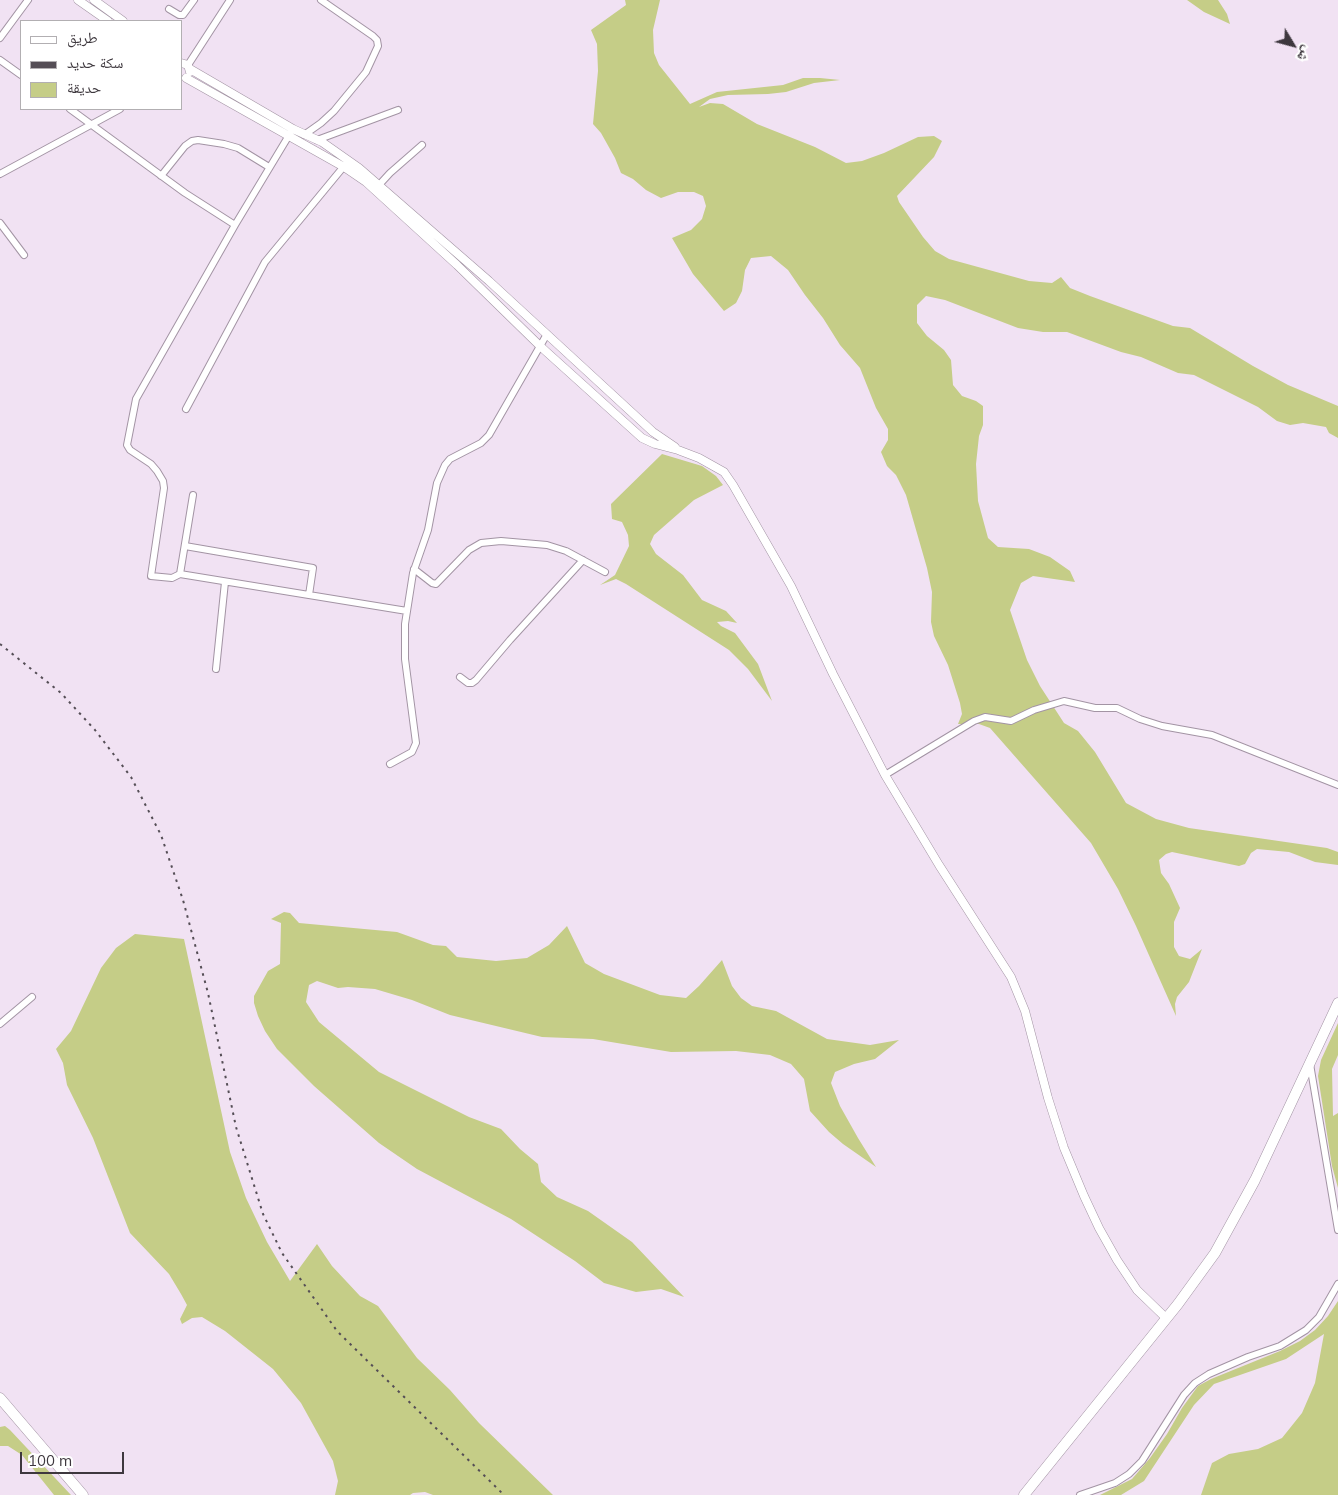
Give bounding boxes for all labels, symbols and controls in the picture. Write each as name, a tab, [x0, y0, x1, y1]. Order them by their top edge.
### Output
legend	[20, 20, 182, 110]
north arrow	[1268, 20, 1318, 70]
text: طريق	[67, 28, 98, 47]
text: ش	[1293, 43, 1317, 65]
text: سكة حديد	[67, 53, 123, 72]
text: حديقة	[67, 78, 101, 97]
scale bar	[22, 1442, 126, 1474]
text: 100 m	[28, 1451, 72, 1470]

